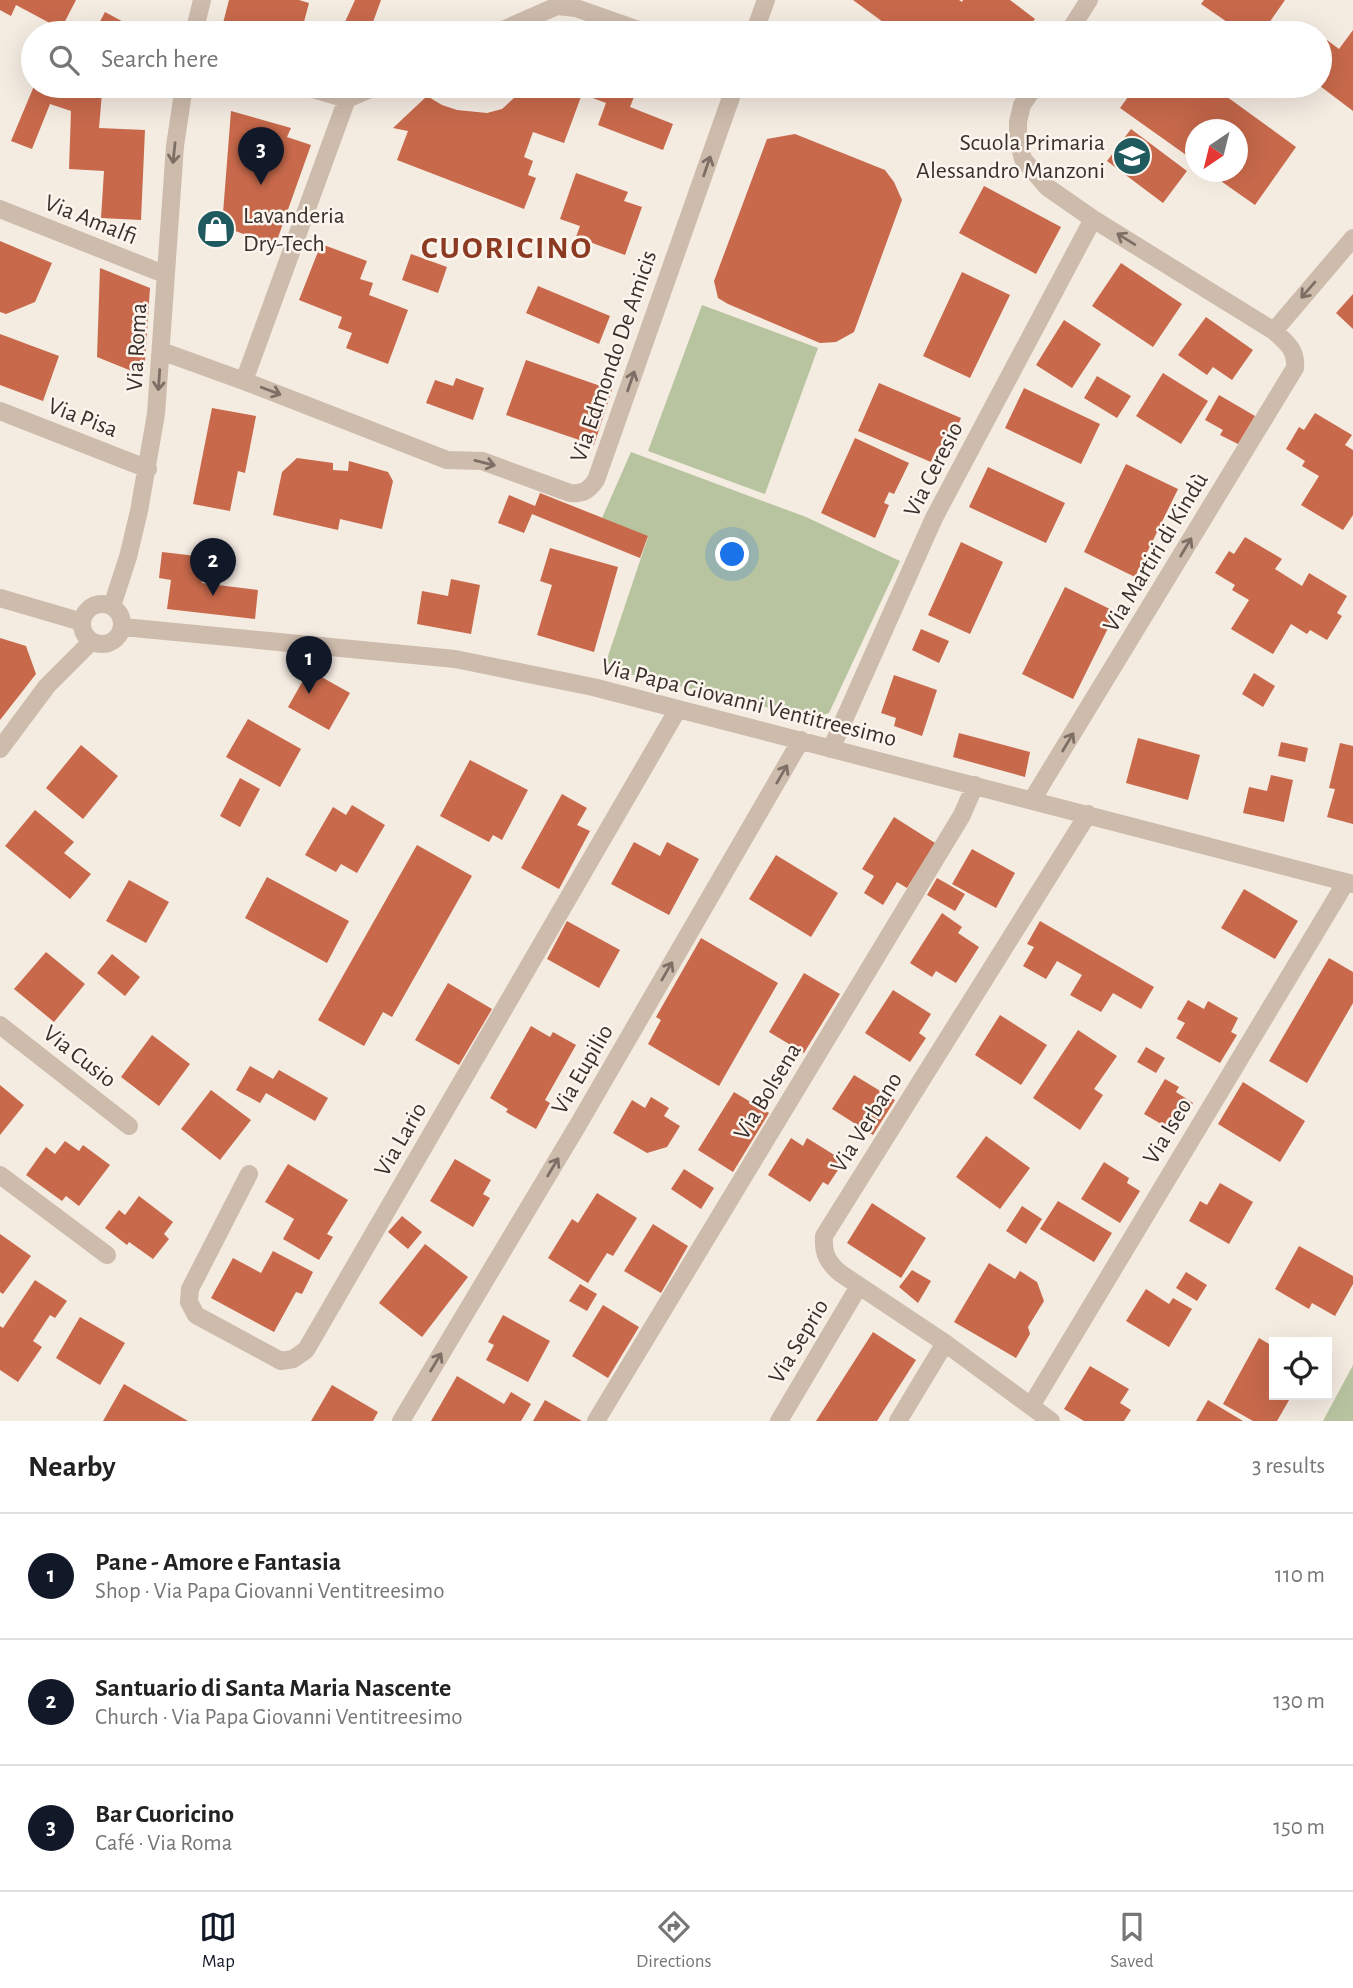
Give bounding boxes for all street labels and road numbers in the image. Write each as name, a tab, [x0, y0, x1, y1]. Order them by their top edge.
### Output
street label: Via Amalfi	[41, 191, 140, 249]
street label: Via Edmondo De Amicis	[566, 247, 661, 465]
street label: Via Roma	[123, 302, 151, 392]
street label: Via Pisa	[44, 394, 121, 442]
street label: Via Ceresio	[900, 418, 968, 521]
street label: Via Martiri di Kindù	[1099, 469, 1213, 636]
street label: Via Papa Giovanni Ventitreesimo	[598, 655, 899, 751]
street label: Via Cusio	[38, 1021, 120, 1092]
street label: Via Eupilio	[548, 1021, 618, 1118]
street label: Via Bolsena	[730, 1039, 806, 1144]
street label: Via Verbano	[827, 1068, 907, 1177]
street label: Via Iseo	[1139, 1094, 1197, 1169]
street label: Via Lario	[370, 1099, 431, 1180]
street label: Via Seprio	[764, 1295, 833, 1388]

